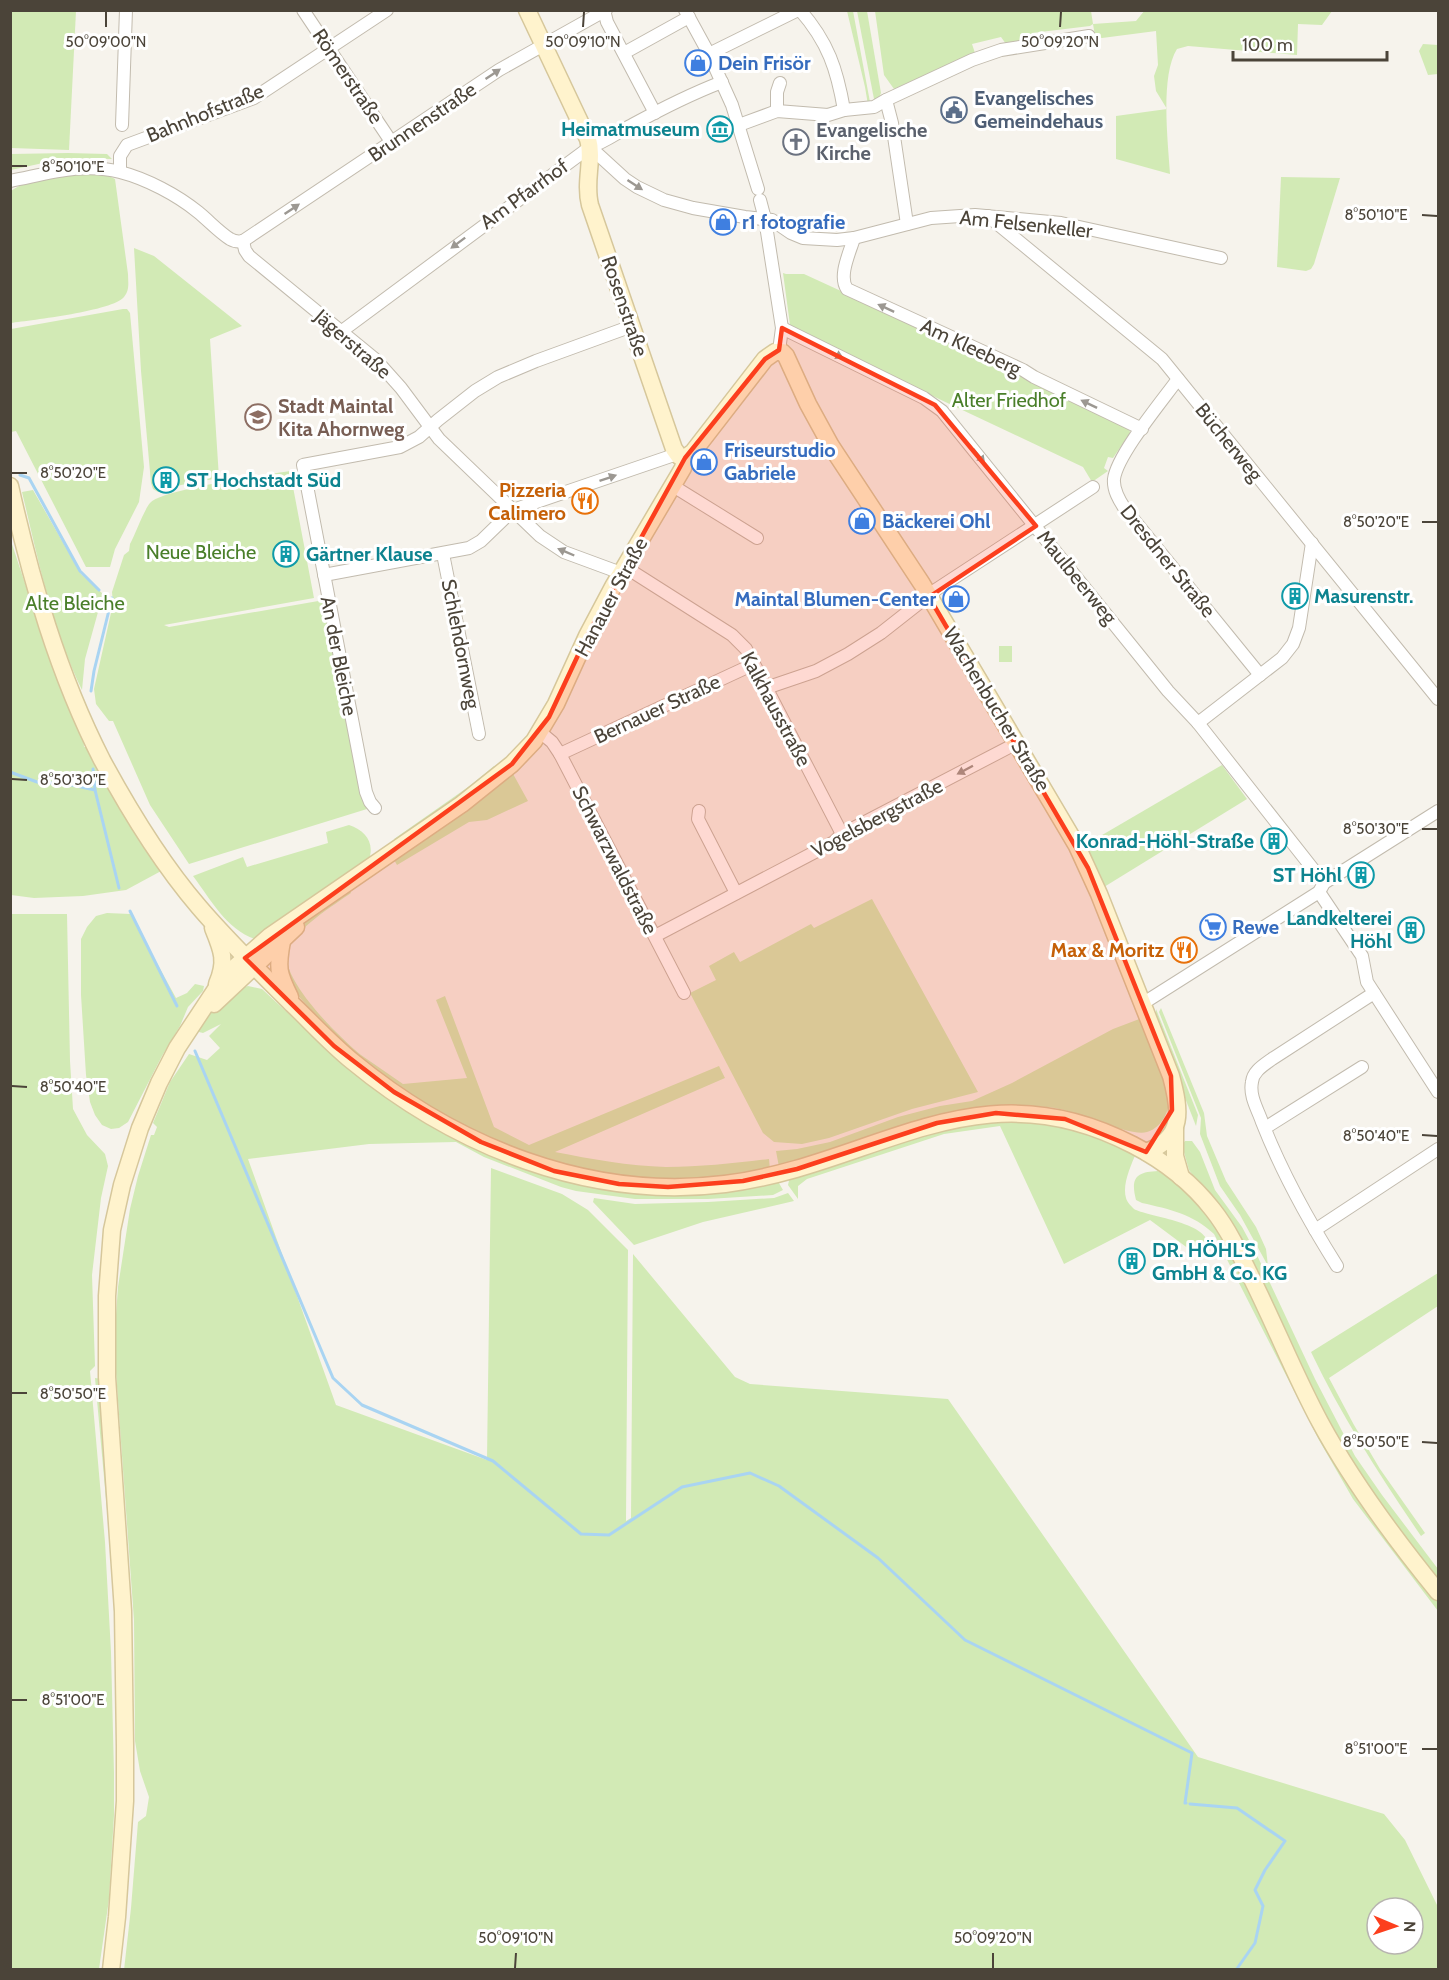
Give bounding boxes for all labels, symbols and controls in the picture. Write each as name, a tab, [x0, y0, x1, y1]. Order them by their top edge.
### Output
street label: Römerstraße	[308, 24, 388, 128]
scale bar	[1233, 24, 1388, 62]
text: 50°09'00"N	[66, 33, 146, 51]
text: 50°09'10"N	[545, 33, 621, 51]
text: 50°09'20"N	[1021, 33, 1099, 51]
text: 100 m	[1242, 34, 1293, 56]
shop icon: Dein Frisör	[683, 48, 713, 78]
place label: Dein Frisör	[718, 51, 811, 75]
one-way arrow	[484, 69, 501, 80]
street label: Brunnenstraße	[364, 77, 480, 167]
street label: Bahnhofstraße	[143, 79, 267, 147]
place label: Evangelisches Gemeindehaus	[974, 86, 1103, 133]
public building icon: Evangelisches Gemeindehaus	[939, 95, 969, 125]
museum icon: Heimatmuseum	[705, 114, 735, 144]
place label: Heimatmuseum	[561, 117, 700, 141]
place label: Evangelische Kirche	[816, 118, 927, 165]
church icon: Evangelische Kirche	[781, 127, 811, 157]
street label: Am Pfarrhof	[475, 154, 573, 234]
text: 8°50'10"E	[41, 158, 105, 176]
one-way arrow	[626, 179, 643, 190]
one-way arrow	[284, 204, 300, 215]
street label: Am Felsenkeller	[958, 205, 1094, 243]
text: 8°50'10"E	[1344, 206, 1408, 224]
shop icon: r1 fotografie	[708, 207, 738, 237]
place label: r1 fotografie	[742, 210, 845, 234]
one-way arrow	[451, 237, 466, 249]
street label: Rosenstraße	[597, 253, 653, 359]
one-way arrow	[877, 303, 894, 312]
street label: Jägerstraße	[309, 304, 396, 384]
street label: Am Kleeberg	[917, 313, 1026, 381]
one-way arrow	[826, 349, 843, 359]
park label: Alter Friedhof	[952, 388, 1067, 412]
place label: Stadt Maintal Kita Ahornweg	[278, 394, 404, 441]
street label: Bücherweg	[1190, 398, 1268, 487]
one-way arrow	[1081, 399, 1098, 408]
school or university icon: Stadt Maintal Kita Ahornweg	[243, 402, 273, 432]
place label: Friseurstudio Gabriele	[724, 438, 836, 485]
shop icon: Friseurstudio Gabriele	[689, 447, 719, 477]
one-way arrow	[973, 449, 985, 464]
text: 8°50'20"E	[40, 464, 106, 482]
building icon: ST Hochstadt Süd	[151, 465, 181, 495]
place label: ST Hochstadt Süd	[186, 468, 341, 492]
one-way arrow	[599, 472, 617, 482]
place label: Pizzeria Calimero	[488, 478, 566, 525]
restaurant icon: Pizzeria Calimero	[570, 486, 600, 516]
street label: Dresdner Straße	[1115, 500, 1221, 622]
shop icon: Bäckerei Ohl	[847, 506, 877, 536]
place label: Bäckerei Ohl	[882, 509, 991, 533]
text: 8°50'20"E	[1343, 513, 1409, 531]
street label: Maulbeerweg	[1032, 525, 1123, 629]
street label: Hanauer Straße	[570, 533, 652, 661]
building icon: Gärtner Klause	[271, 539, 301, 569]
park label: Neue Bleiche	[146, 540, 256, 564]
place label: Gärtner Klause	[306, 542, 433, 566]
one-way arrow	[557, 547, 575, 557]
street label: Schlehdornweg	[437, 577, 486, 712]
building icon: Masurenstr.	[1280, 581, 1310, 611]
shop icon: Maintal Blumen-Center	[941, 584, 971, 614]
place label: Masurenstr.	[1314, 584, 1414, 608]
place label: Maintal Blumen-Center	[735, 587, 936, 611]
park label: Alte Bleiche	[25, 591, 125, 615]
street label: An der Bleiche	[316, 594, 362, 718]
street label: Wachenbucher Straße	[939, 623, 1055, 795]
street label: Kalkhausstraße	[736, 648, 816, 770]
street label: Bernauer Straße	[590, 669, 724, 749]
one-way arrow	[956, 765, 974, 775]
text: 8°50'30"E	[40, 771, 106, 789]
street label: Vogelsbergstraße	[807, 773, 947, 863]
street label: Schwarzwaldstraße	[567, 782, 663, 938]
text: 8°50'30"E	[1343, 820, 1409, 838]
building icon: Konrad-Höhl-Straße	[1259, 826, 1289, 856]
place label: Konrad-Höhl-Straße	[1076, 829, 1254, 853]
building icon: ST Höhl	[1346, 860, 1376, 890]
place label: ST Höhl	[1273, 863, 1342, 887]
place label: Landkelterei Höhl	[1286, 906, 1392, 953]
supermarket icon: Rewe	[1198, 912, 1228, 942]
place label: Rewe	[1232, 915, 1279, 939]
building icon: Landkelterei Höhl	[1396, 915, 1426, 945]
restaurant icon: Max & Moritz	[1169, 935, 1199, 965]
place label: Max & Moritz	[1051, 938, 1165, 962]
text: 8°50'40"E	[40, 1078, 106, 1096]
text: 8°50'40"E	[1343, 1127, 1409, 1145]
place label: DR. HÖHL'S GmbH & Co. KG	[1152, 1238, 1287, 1285]
building icon: DR. HÖHL'S GmbH & Co. KG	[1117, 1246, 1147, 1276]
text: 8°50'50"E	[40, 1385, 106, 1403]
text: 8°50'50"E	[1343, 1433, 1409, 1451]
text: 8°51'00"E	[41, 1691, 105, 1709]
text: 8°51'00"E	[1344, 1740, 1408, 1758]
north arrow	[1365, 1896, 1425, 1956]
text: N	[1400, 1921, 1419, 1932]
text: 50°09'10"N	[478, 1929, 554, 1947]
text: 50°09'20"N	[954, 1929, 1032, 1947]

